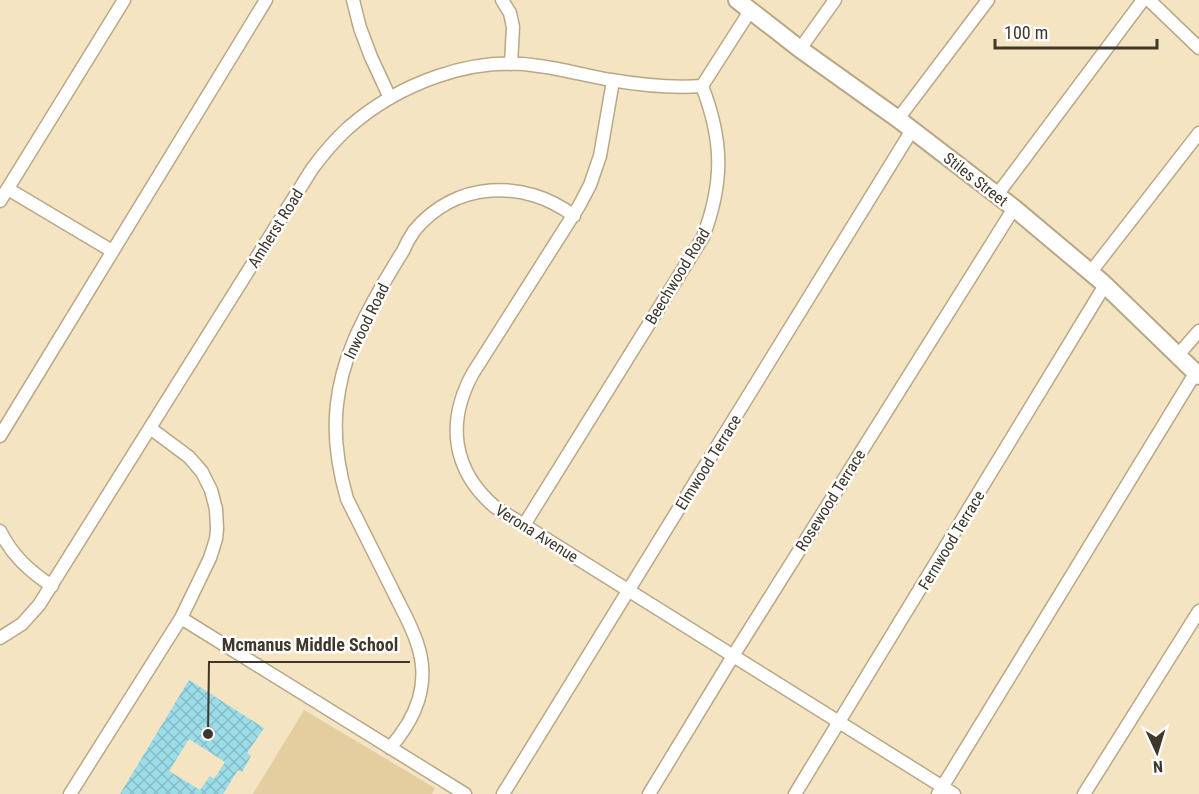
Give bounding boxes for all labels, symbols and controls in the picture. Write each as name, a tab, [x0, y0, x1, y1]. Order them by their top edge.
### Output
scale bar	[995, 12, 1157, 50]
text: 100 m	[1004, 22, 1048, 43]
street label: Stiles Street	[940, 148, 1012, 211]
street label: Amherst Road	[244, 185, 307, 271]
street label: Beechwood Road	[641, 225, 714, 328]
street label: Inwood Road	[340, 280, 393, 362]
street label: Elmwood Terrace	[672, 411, 745, 513]
street label: Rosewood Terrace	[792, 446, 869, 555]
street label: Fernwood Terrace	[914, 487, 989, 593]
street label: Verona Avenue	[492, 500, 582, 566]
callout: Mcmanus Middle School	[209, 626, 410, 662]
text: Mcmanus Middle School	[222, 634, 398, 655]
north arrow	[1127, 722, 1187, 782]
text: N	[1152, 757, 1164, 776]

